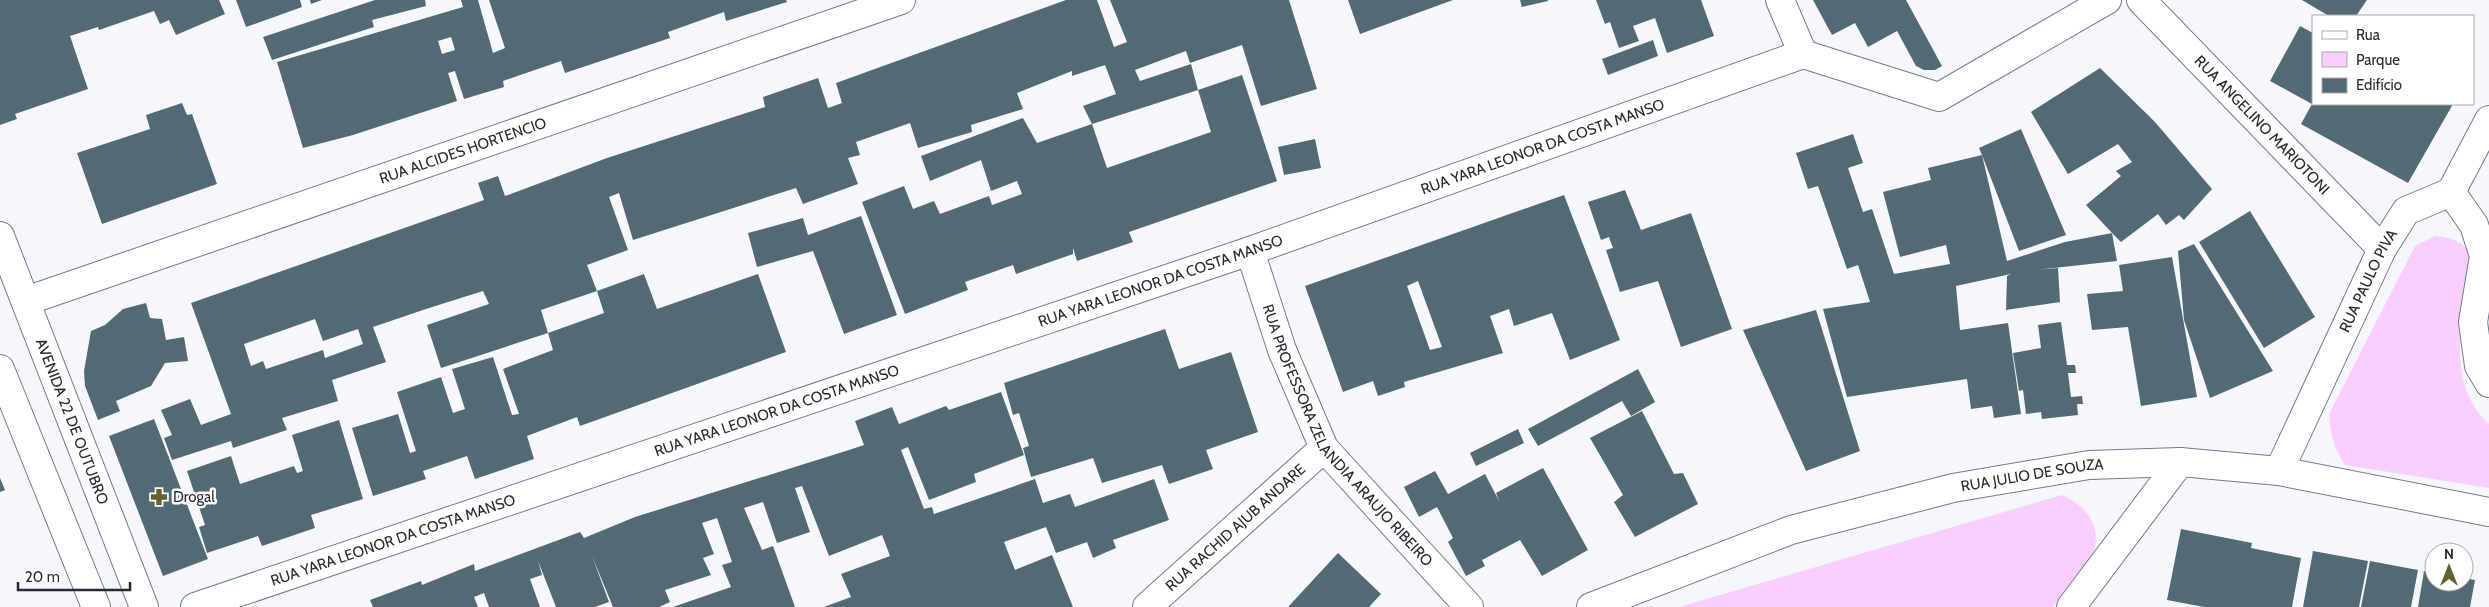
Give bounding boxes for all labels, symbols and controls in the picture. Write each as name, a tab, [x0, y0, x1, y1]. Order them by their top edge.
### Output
legend	[2312, 15, 2474, 105]
text: Rua	[2356, 26, 2381, 44]
text: Parque	[2356, 51, 2400, 69]
street label: RUA ANGELINO MARIOTONI	[2191, 52, 2333, 198]
text: Edifício	[2356, 76, 2402, 94]
street label: RUA YARA LEONOR DA COSTA MANSO	[1418, 95, 1667, 198]
street label: RUA ALCIDES HORTENCIO	[377, 114, 549, 188]
street label: RUA PAULO PIVA	[2336, 225, 2401, 335]
street label: RUA YARA LEONOR DA COSTA MANSO	[1036, 231, 1285, 331]
street label: RUA PROFESSORA ZELANDIA ARAUJO RIBEIRO	[1259, 302, 1436, 570]
street label: AVENIDA 22 DE OUTUBRO	[32, 336, 112, 507]
street label: RUA YARA LEONOR DA COSTA MANSO	[652, 361, 902, 460]
street label: RUA JULIO DE SOUZA	[1959, 455, 2105, 496]
street label: RUA RACHID AJUB ANDARE	[1162, 460, 1309, 595]
pharmacy icon: Drogal	[149, 487, 169, 507]
place label: Drogal	[173, 488, 215, 506]
street label: RUA YARA LEONOR DA COSTA MANSO	[268, 490, 518, 590]
north arrow	[2424, 542, 2474, 592]
text: N	[2444, 545, 2454, 563]
scale bar	[18, 560, 130, 592]
text: 20 m	[25, 568, 60, 586]

